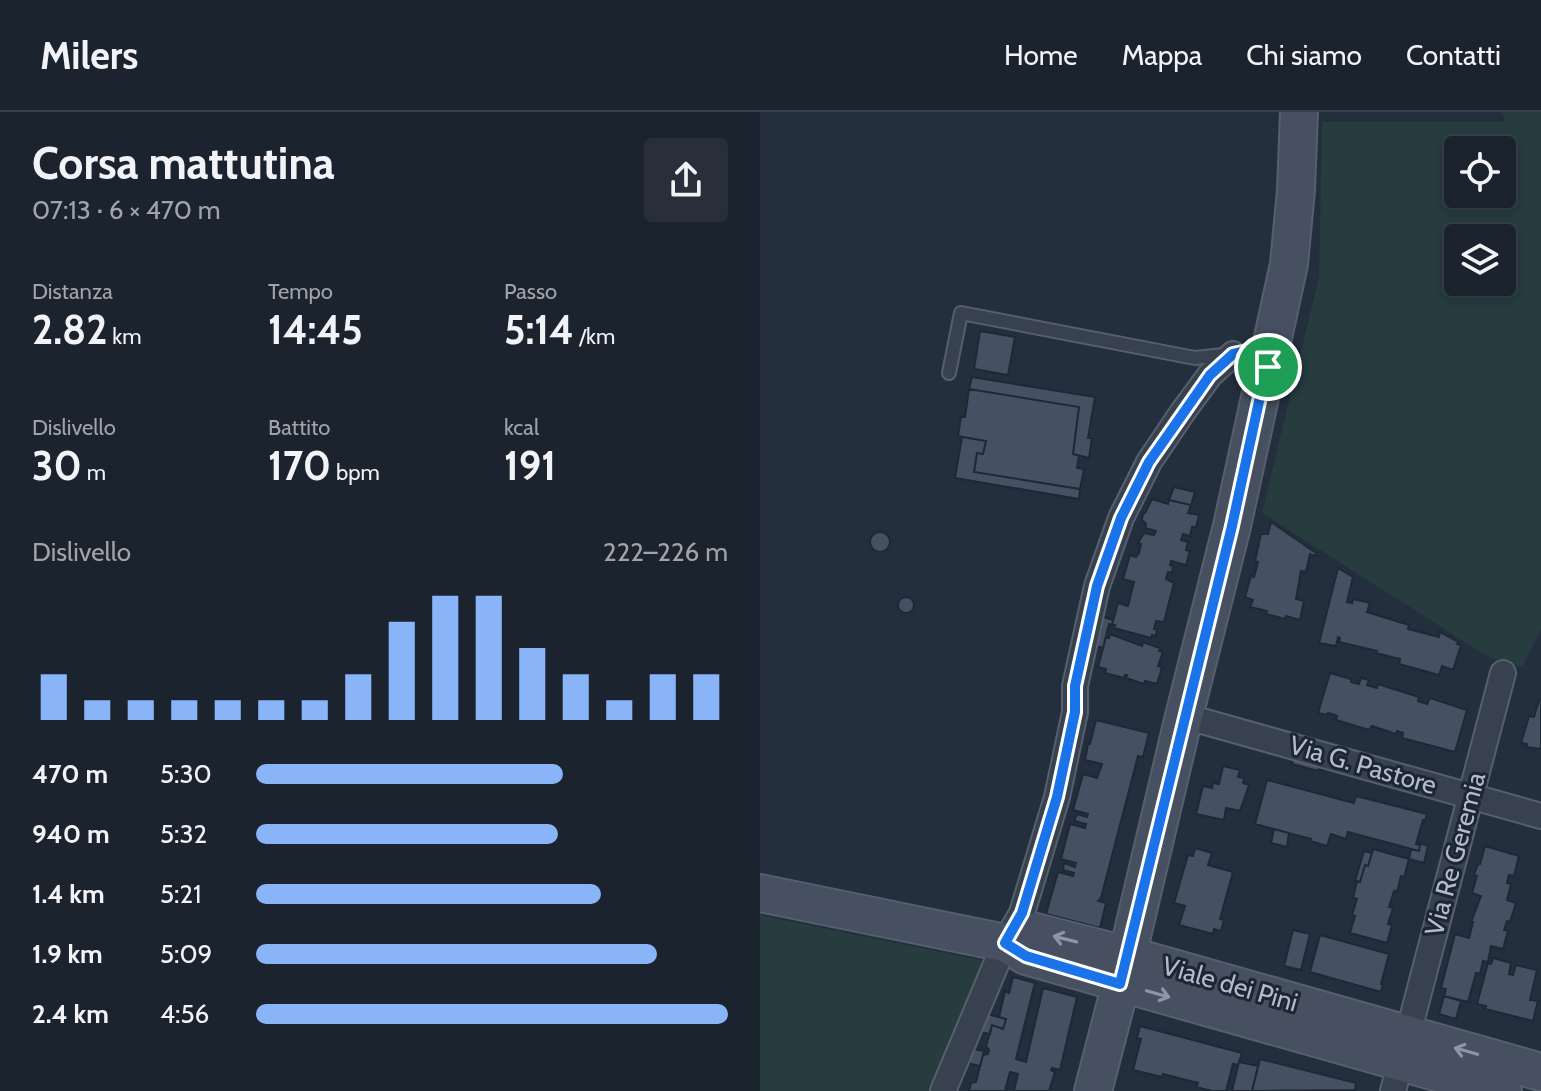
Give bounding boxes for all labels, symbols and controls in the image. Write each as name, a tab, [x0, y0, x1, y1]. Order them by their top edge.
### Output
text: Milers	[40, 32, 138, 79]
text: Home	[1004, 38, 1078, 72]
text: Mappa	[1122, 38, 1202, 72]
text: Chi siamo	[1246, 38, 1362, 72]
text: Contatti	[1406, 38, 1501, 72]
map controls	[1444, 136, 1516, 296]
button: locate	[1444, 136, 1516, 208]
text: Corsa mattutina	[32, 137, 335, 190]
button: share	[644, 138, 728, 222]
text: 07:13 · 6 × 470 m	[32, 194, 220, 226]
button: layers	[1444, 224, 1516, 296]
text: Distanza	[32, 278, 113, 305]
text: Tempo	[268, 278, 333, 305]
text: Passo	[504, 278, 557, 305]
text: 2.82	[32, 305, 107, 354]
text: 14:45	[268, 305, 363, 354]
text: 5:14	[504, 305, 574, 354]
text: km	[107, 323, 141, 350]
text: /km	[574, 323, 615, 350]
pin	[1234, 333, 1302, 401]
icon: arrive	[1246, 345, 1290, 389]
text: Dislivello	[32, 414, 116, 441]
text: Battito	[268, 414, 330, 441]
text: kcal	[504, 414, 539, 441]
text: 30	[32, 441, 82, 490]
text: 170	[268, 441, 331, 490]
text: 191	[504, 441, 556, 490]
text: m	[82, 459, 106, 486]
text: bpm	[331, 459, 380, 486]
text: Dislivello	[32, 536, 131, 568]
text: 222–226 m	[603, 536, 728, 568]
street label: Via G. Pastore	[1286, 729, 1440, 801]
text: 470 m	[32, 758, 108, 790]
text: 5:30	[160, 758, 212, 790]
street label: Via Re Geremia	[1418, 768, 1492, 939]
text: 940 m	[32, 818, 110, 850]
text: 5:32	[160, 818, 207, 850]
text: 1.4 km	[32, 878, 105, 910]
text: 5:21	[160, 878, 202, 910]
one-way arrow	[1053, 931, 1079, 946]
text: 1.9 km	[32, 938, 103, 970]
text: 5:09	[160, 938, 212, 970]
street label: Viale dei Pini	[1159, 949, 1301, 1019]
one-way arrow	[1145, 988, 1171, 1003]
text: 2.4 km	[32, 998, 109, 1030]
text: 4:56	[160, 998, 209, 1030]
one-way arrow	[1453, 1043, 1479, 1058]

